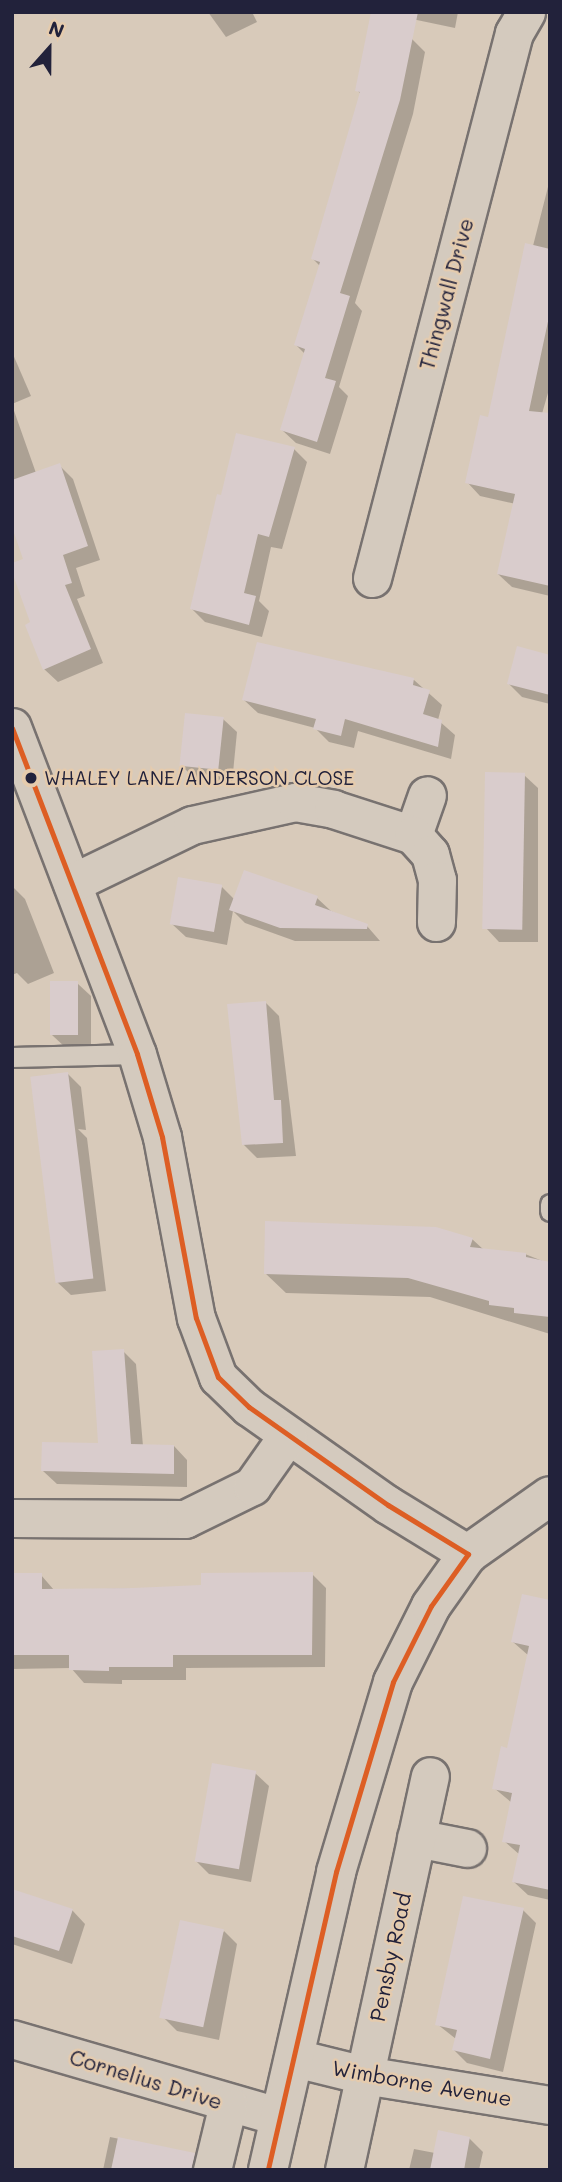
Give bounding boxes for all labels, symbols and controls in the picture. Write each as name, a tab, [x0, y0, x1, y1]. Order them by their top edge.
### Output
north arrow	[14, 14, 84, 84]
text: N	[45, 15, 68, 43]
street label: Thingwall Drive	[414, 215, 478, 373]
place label: WHALEY LANE/ANDERSON CLOSE	[44, 767, 354, 789]
marker: WHALEY LANE/ANDERSON CLOSE	[24, 771, 38, 785]
street label: Pensby Road	[364, 1890, 416, 2024]
street label: Cornelius Drive	[67, 2044, 225, 2114]
street label: Wimborne Avenue	[330, 2055, 514, 2111]

